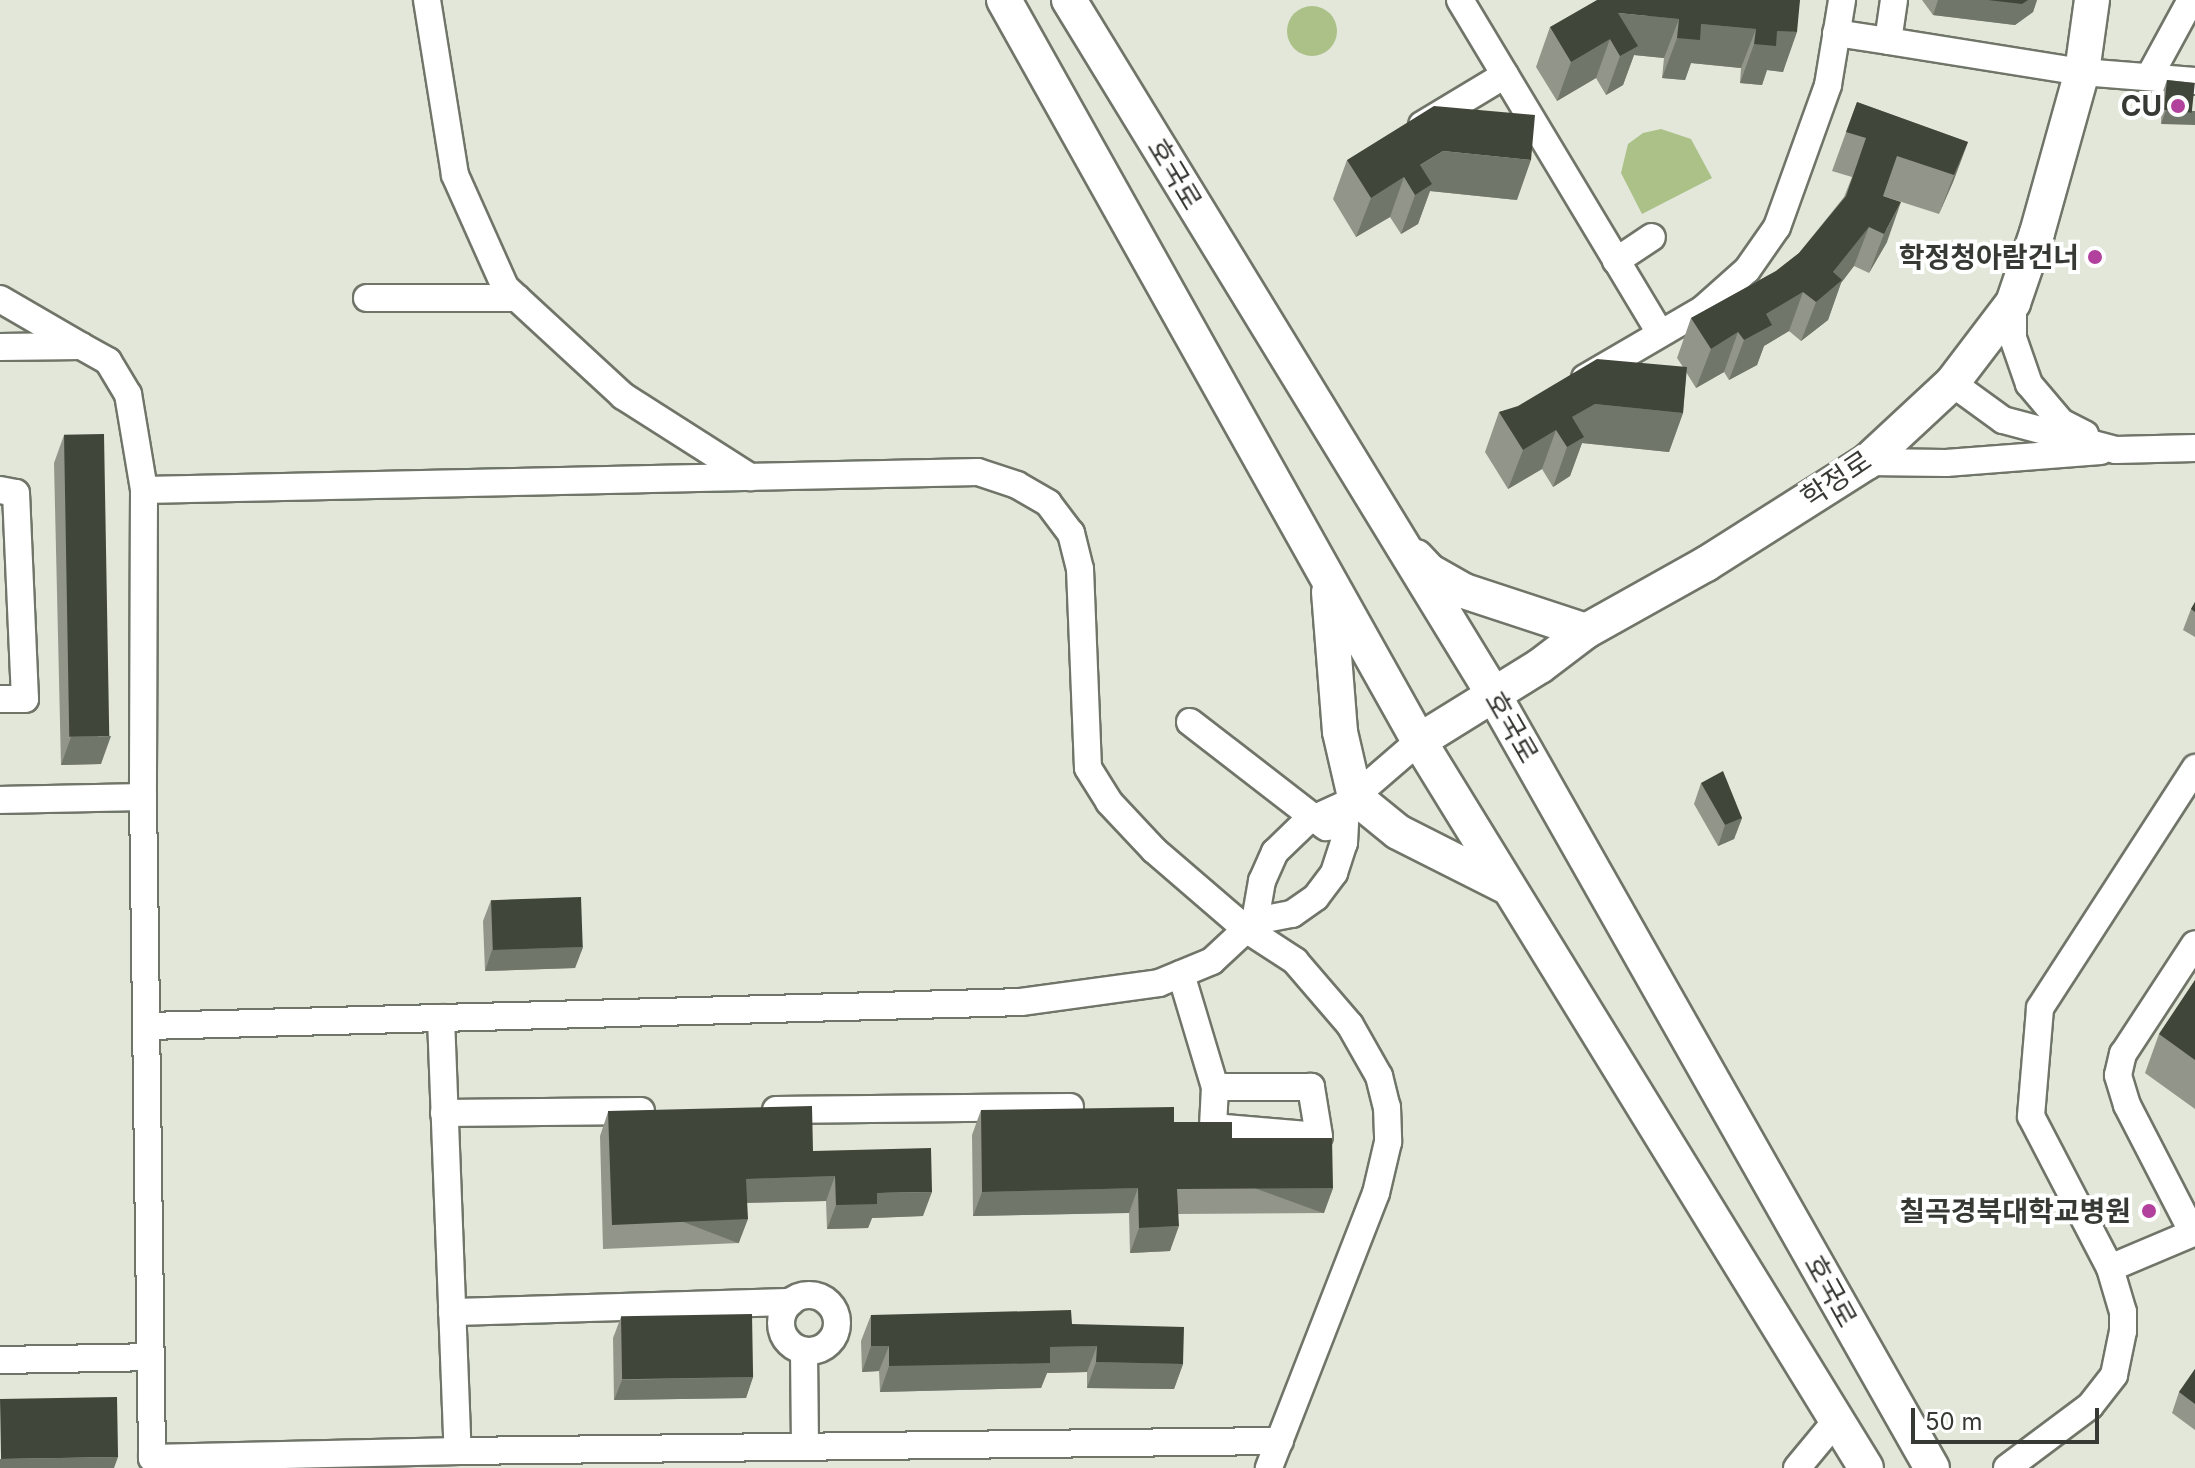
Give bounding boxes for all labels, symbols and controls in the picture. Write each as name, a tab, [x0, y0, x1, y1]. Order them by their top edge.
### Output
place label: CU	[2121, 89, 2162, 123]
marker: CU	[2169, 97, 2187, 115]
street label: 호국로	[1141, 132, 1209, 216]
place label: 학정청아람건너	[1899, 240, 2079, 274]
marker: 학정청아람건너	[2086, 248, 2104, 266]
street label: 학정로	[1795, 443, 1877, 515]
street label: 호국로	[1478, 685, 1546, 769]
place label: 칠곡경북대학교병원	[1899, 1194, 2131, 1228]
marker: 칠곡경북대학교병원	[2138, 1200, 2160, 1222]
street label: 호국로	[1798, 1249, 1864, 1333]
scale bar	[1915, 1392, 2103, 1442]
text: 50 m	[1925, 1407, 1983, 1436]

